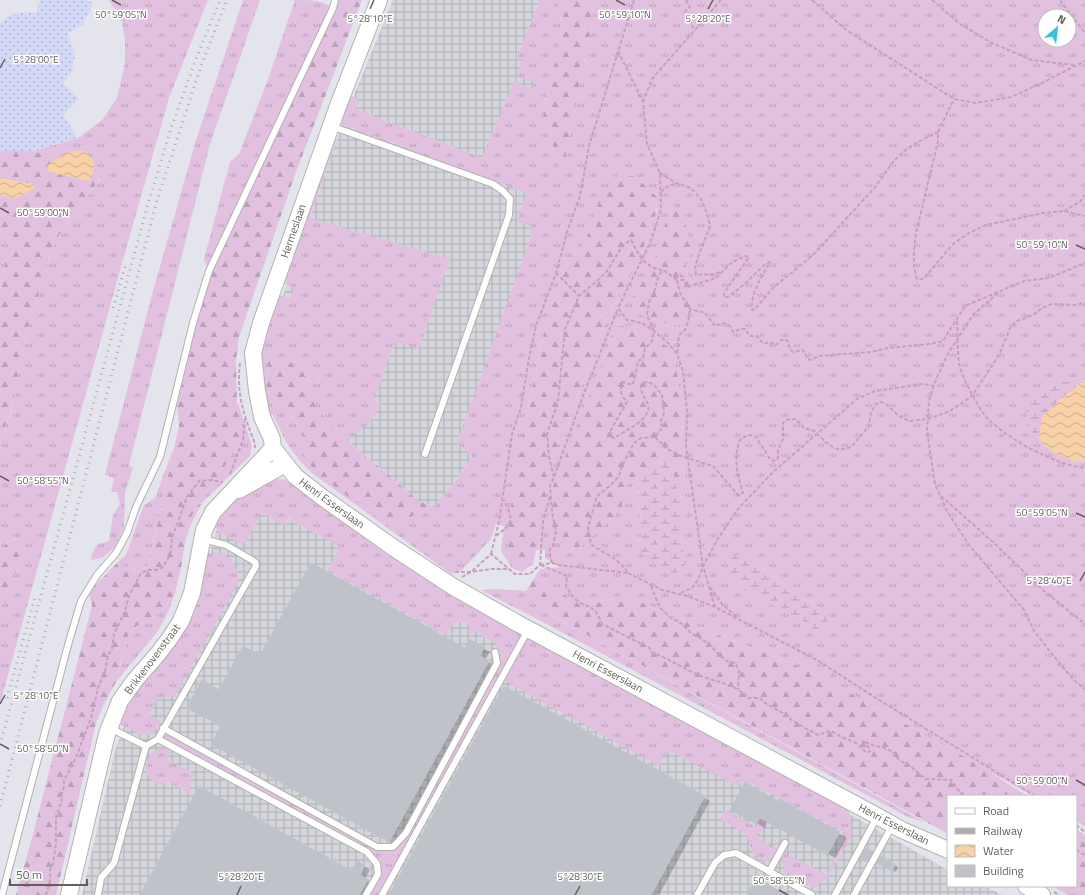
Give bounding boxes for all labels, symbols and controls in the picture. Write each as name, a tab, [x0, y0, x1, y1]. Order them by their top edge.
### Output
text: 50°59'05"N	[95, 7, 147, 22]
text: 50°59'10"N	[599, 7, 651, 22]
north arrow	[1037, 8, 1077, 48]
text: N	[1055, 10, 1069, 28]
text: 5°28'10"E	[348, 11, 393, 26]
text: 5°28'20"E	[686, 11, 731, 26]
text: 5°28'00"E	[14, 52, 59, 67]
street label: Hermeslaan	[276, 202, 310, 260]
text: 50°59'00"N	[17, 205, 69, 220]
text: 50°59'10"N	[1016, 237, 1068, 252]
text: 50°58'55"N	[17, 473, 69, 488]
street label: Henri Esserslaan	[296, 474, 368, 532]
text: 50°59'05"N	[1016, 505, 1068, 520]
text: 5°28'40"E	[1027, 573, 1072, 588]
street label: Brikkenovenstraat	[120, 620, 184, 698]
street label: Henri Esserslaan	[570, 646, 646, 696]
text: 5°28'10"E	[14, 688, 59, 703]
text: 50°58'50"N	[17, 741, 69, 756]
text: 50°59'00"N	[1016, 773, 1068, 788]
legend	[947, 795, 1077, 887]
street label: Henri Esserslaan	[856, 799, 932, 849]
text: Road	[983, 801, 1009, 820]
text: Railway	[983, 821, 1023, 840]
text: Water	[983, 841, 1014, 860]
scale bar	[10, 861, 87, 887]
text: Building	[983, 861, 1024, 880]
text: 50 m	[16, 865, 42, 884]
text: 5°28'20"E	[219, 869, 264, 884]
text: 5°28'30"E	[558, 869, 603, 884]
text: 50°58'55"N	[753, 873, 805, 888]

